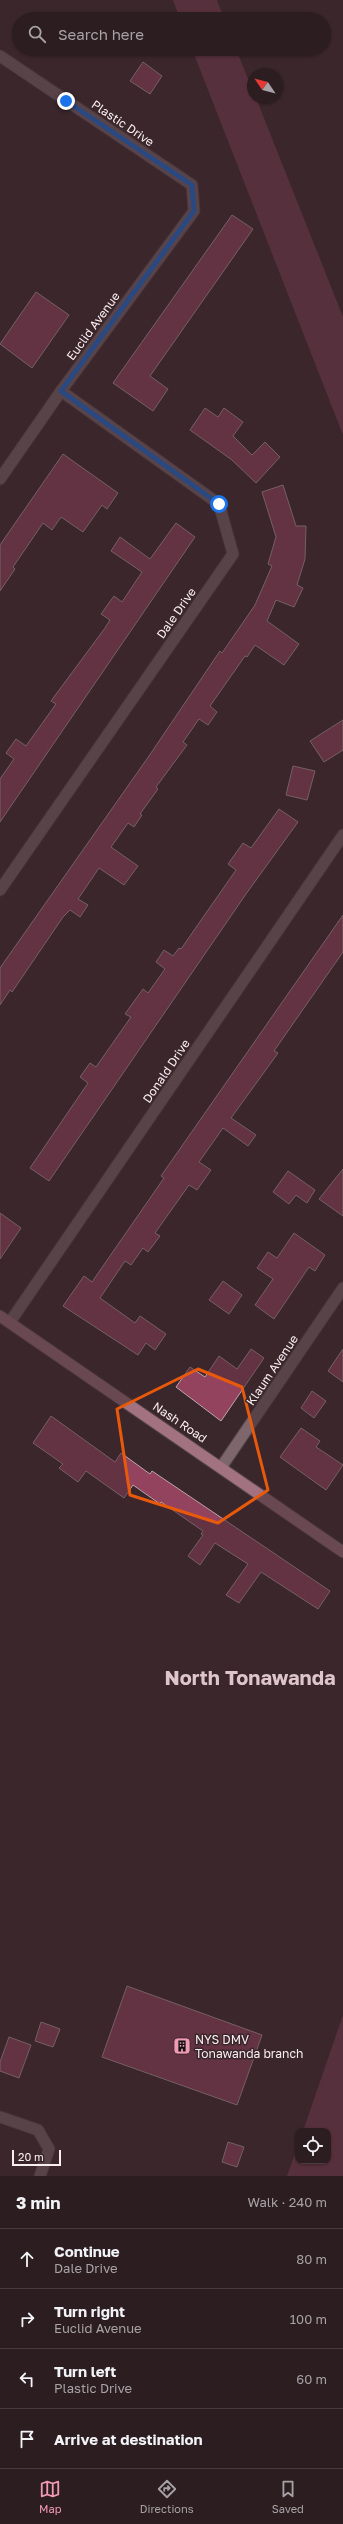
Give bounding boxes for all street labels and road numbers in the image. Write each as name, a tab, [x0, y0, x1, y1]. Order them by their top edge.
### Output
street label: Plastic Drive	[89, 97, 157, 149]
street label: Euclid Avenue	[63, 289, 123, 363]
street label: Dale Drive	[153, 585, 199, 641]
street label: Donald Drive	[139, 1036, 193, 1106]
street label: Klaum Avenue	[243, 1332, 301, 1408]
street label: Nash Road	[150, 1398, 210, 1446]

